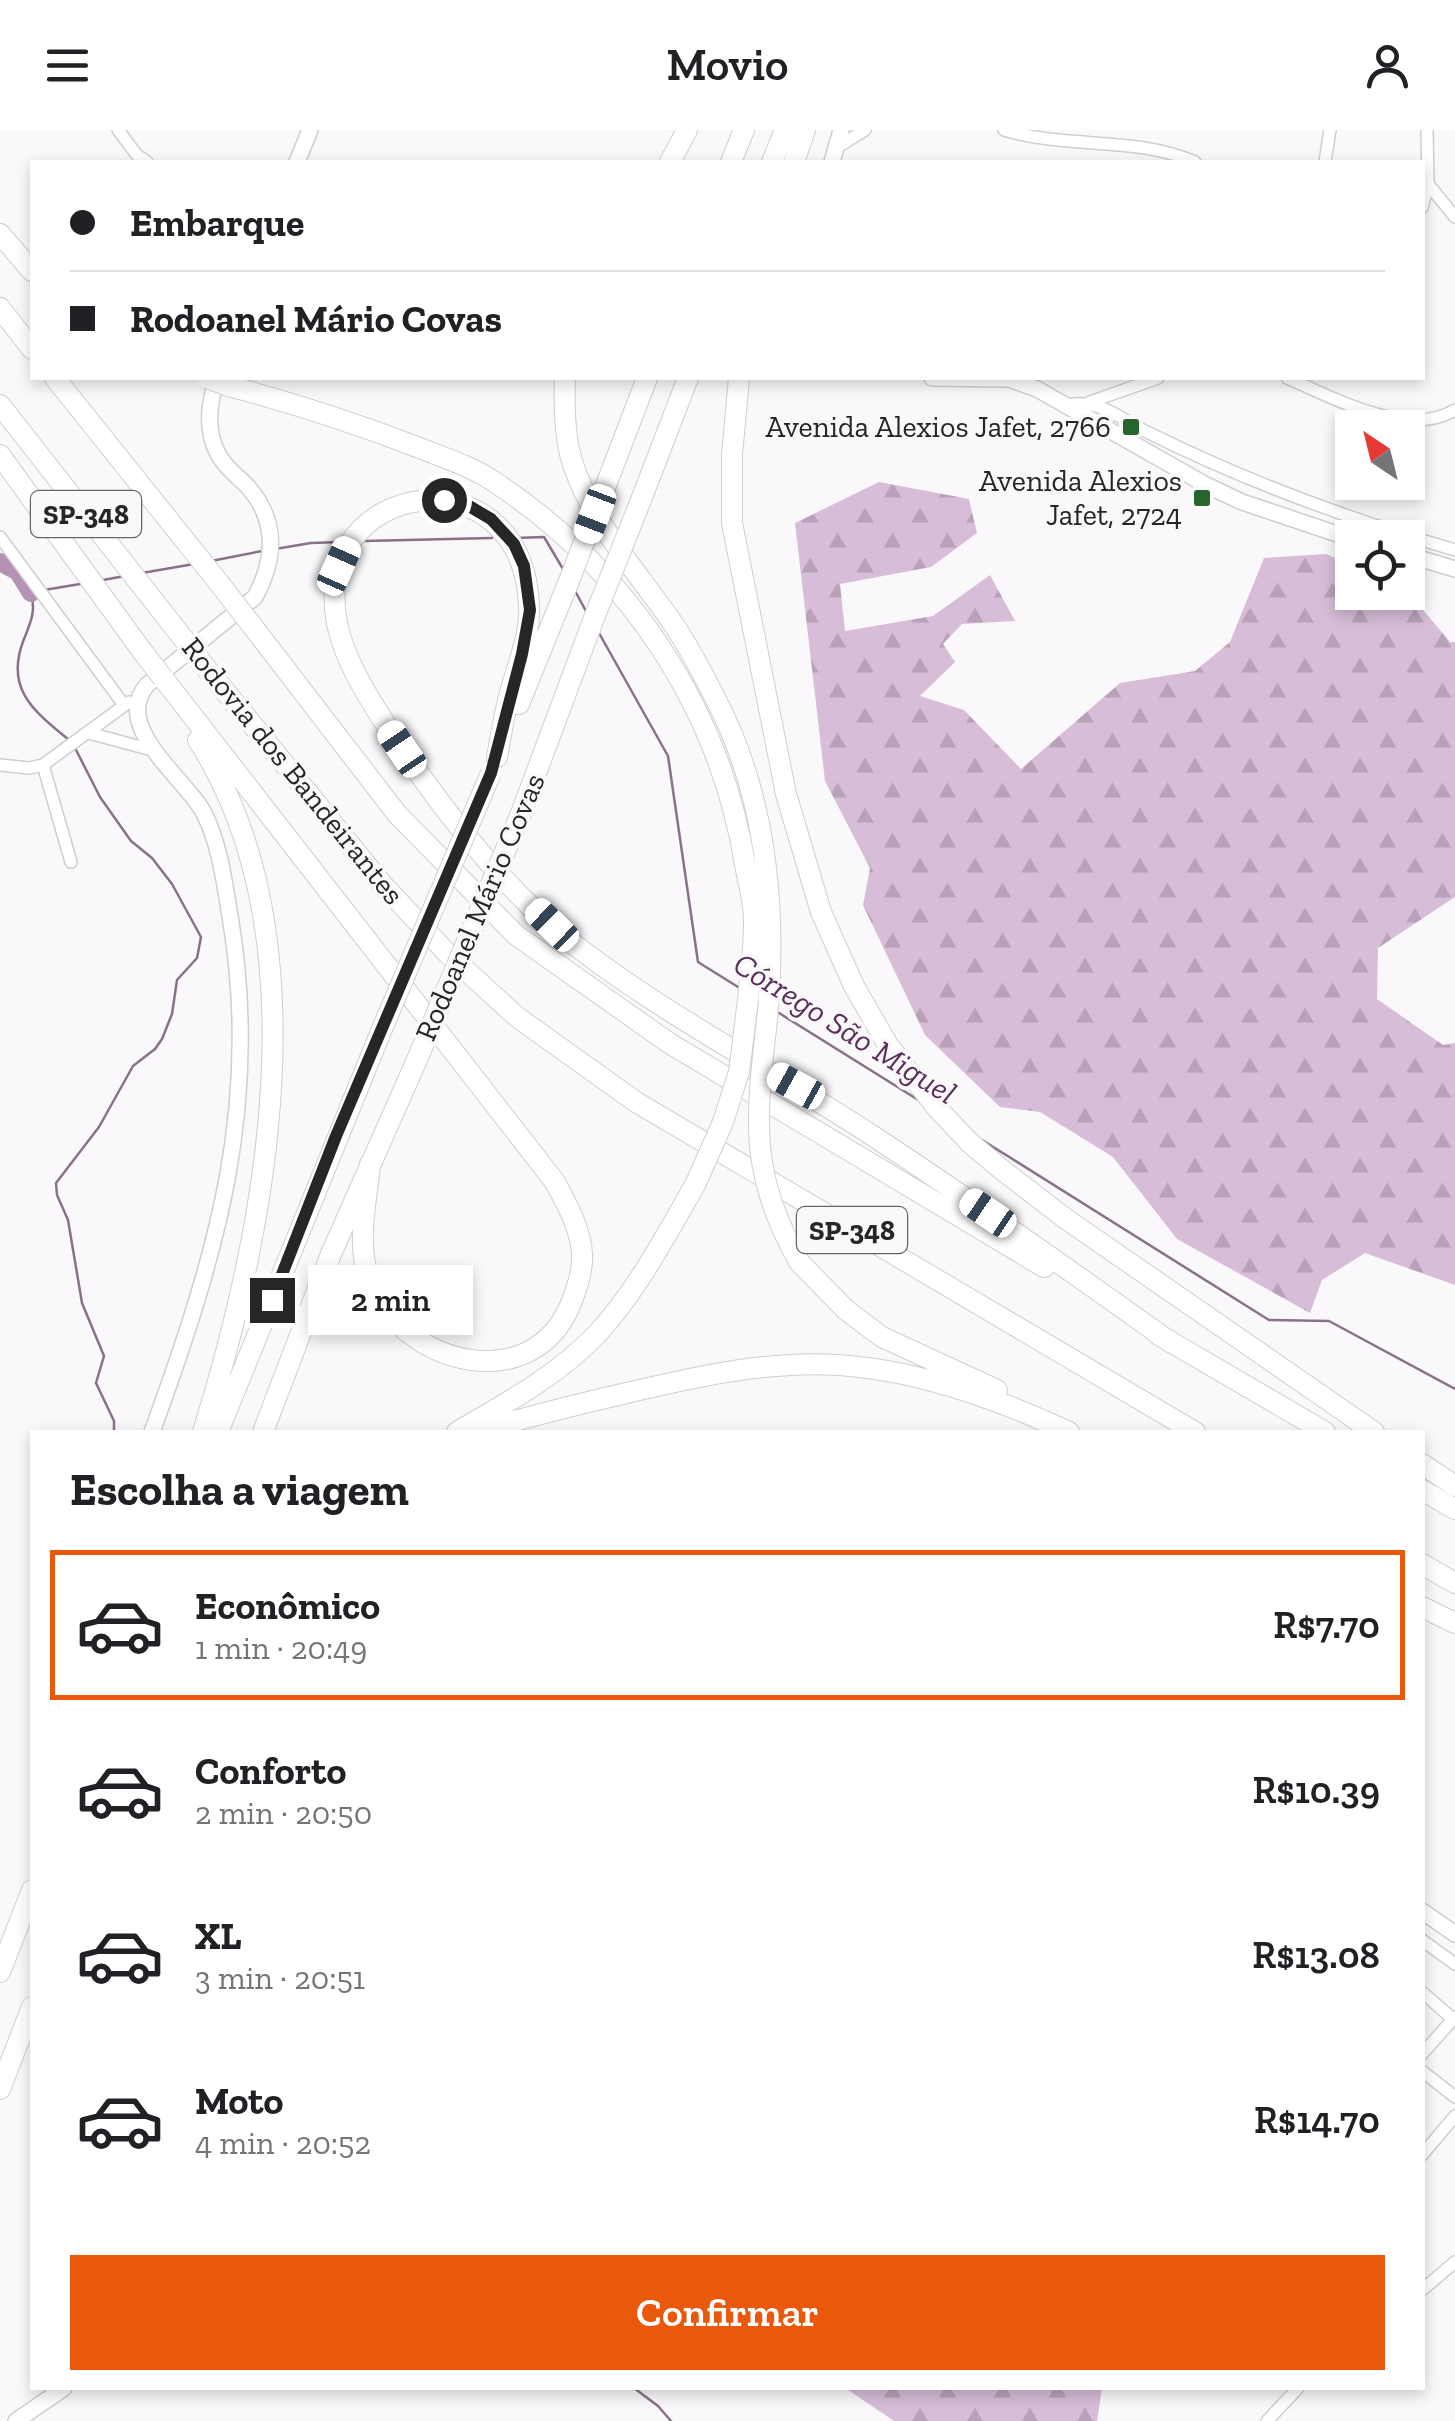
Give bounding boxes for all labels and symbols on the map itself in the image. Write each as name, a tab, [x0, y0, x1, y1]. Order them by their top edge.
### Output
place label: Avenida Alexios Jafet, 2766	[766, 409, 1111, 445]
north arrow	[1335, 410, 1425, 500]
marker: Avenida Alexios Jafet, 2766	[1120, 416, 1142, 438]
place label: Avenida Alexios Jafet, 2724	[979, 463, 1182, 533]
route start	[422, 478, 467, 523]
car	[570, 481, 620, 547]
marker: Avenida Alexios Jafet, 2724	[1191, 487, 1213, 509]
road number: SP-348	[31, 491, 141, 537]
car	[313, 532, 365, 600]
street label: Rodovia dos Bandeirantes	[174, 630, 412, 912]
car	[373, 716, 431, 782]
street label: Rodoanel Mário Covas	[407, 768, 553, 1046]
car	[520, 893, 584, 957]
water label: Córrego São Miguel	[727, 944, 963, 1112]
car	[762, 1058, 830, 1114]
car	[955, 1184, 1021, 1242]
road number: SP-348	[797, 1207, 907, 1253]
callout: 2 min	[307, 1265, 472, 1335]
route end	[250, 1278, 295, 1323]

